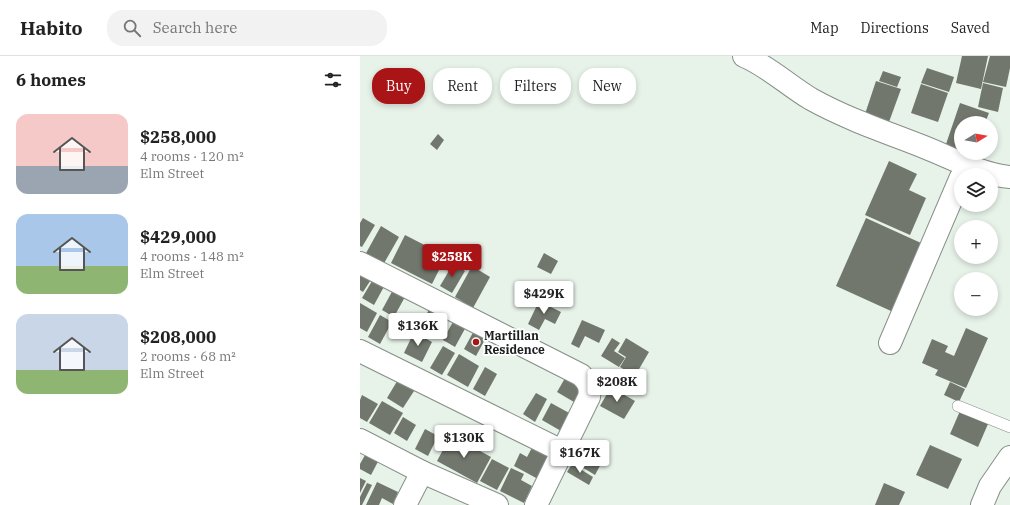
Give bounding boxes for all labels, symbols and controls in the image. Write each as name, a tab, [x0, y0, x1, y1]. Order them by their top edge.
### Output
search box	[107, 10, 387, 46]
text: Habito	[20, 16, 83, 40]
icon: search	[121, 17, 143, 39]
text: Search here	[153, 18, 237, 37]
text: Map	[810, 19, 839, 37]
text: Directions	[861, 19, 929, 37]
text: Saved	[951, 19, 990, 37]
chip: Buy	[372, 68, 425, 104]
chip: Rent	[433, 68, 492, 104]
chip: Filters	[500, 68, 571, 104]
chip: New	[579, 68, 636, 104]
text: 6 homes	[16, 69, 86, 91]
icon: filters	[322, 69, 344, 91]
north arrow	[954, 116, 998, 160]
map controls	[954, 116, 998, 316]
text: $258,000	[140, 126, 216, 148]
icon: home	[48, 130, 96, 178]
text: 4 rooms · 120 m²	[140, 148, 244, 165]
text: Elm Street	[140, 165, 204, 182]
button: layers	[954, 168, 998, 212]
button: +	[954, 220, 998, 264]
text: $429,000	[140, 226, 216, 248]
icon: home	[48, 230, 96, 278]
pin: $258K	[424, 244, 480, 278]
text: 4 rooms · 148 m²	[140, 248, 244, 265]
text: $258K	[431, 248, 473, 265]
text: Elm Street	[140, 265, 204, 282]
button: −	[954, 272, 998, 316]
pin: $429K	[516, 281, 572, 315]
text: $429K	[523, 285, 565, 302]
pin: $136K	[390, 313, 446, 347]
text: $136K	[397, 317, 439, 334]
text: $208,000	[140, 326, 216, 348]
place label: Martillan Residence	[484, 328, 545, 357]
icon: home	[48, 330, 96, 378]
marker: Martillan Residence	[471, 337, 481, 347]
text: 2 rooms · 68 m²	[140, 348, 236, 365]
text: Elm Street	[140, 365, 204, 382]
pin: $208K	[589, 369, 645, 403]
text: $208K	[596, 373, 638, 390]
pin: $130K	[436, 425, 492, 459]
text: $130K	[443, 429, 485, 446]
pin: $167K	[552, 440, 608, 474]
text: $167K	[559, 444, 601, 461]

